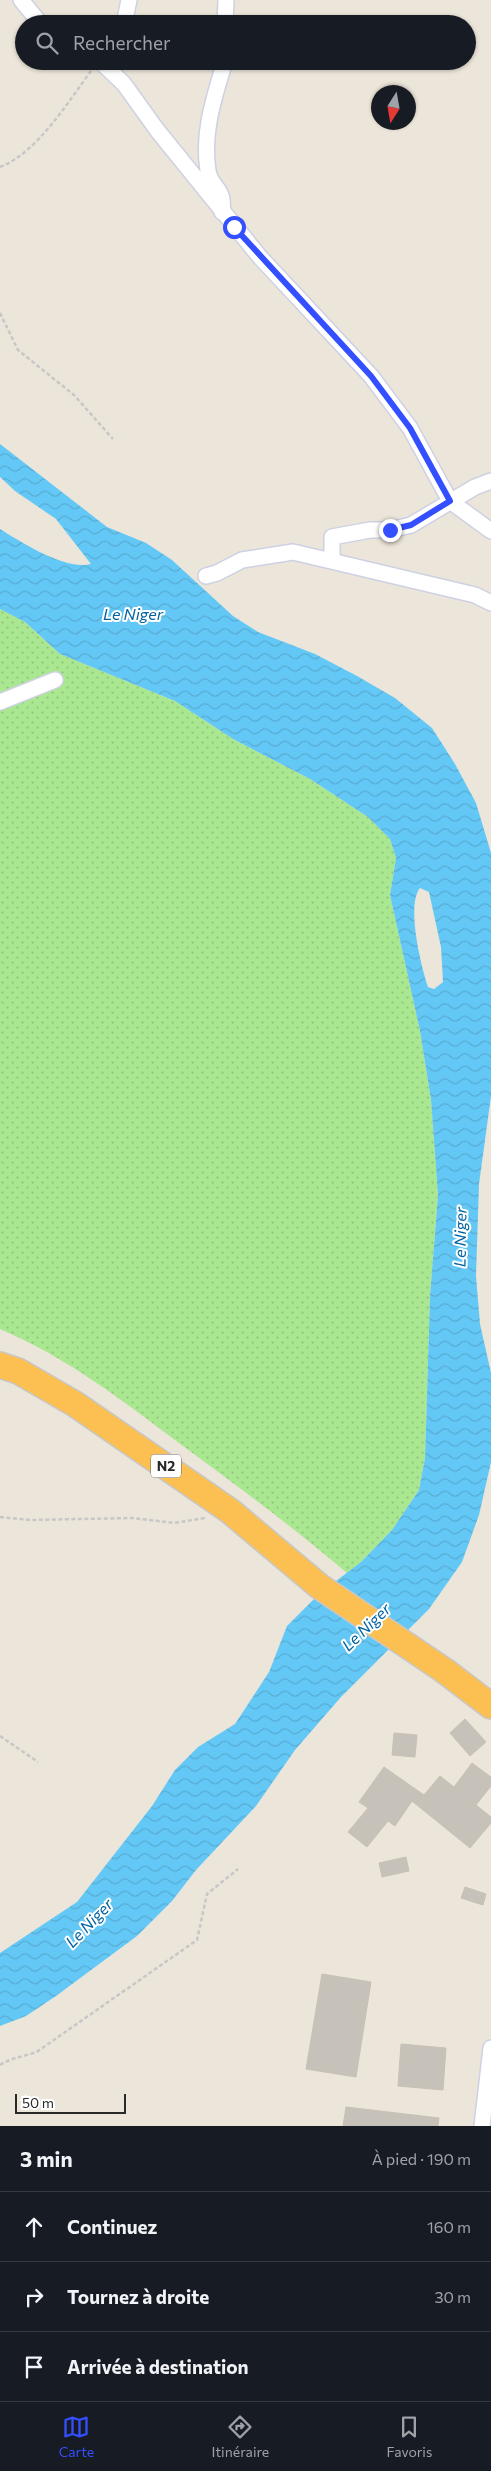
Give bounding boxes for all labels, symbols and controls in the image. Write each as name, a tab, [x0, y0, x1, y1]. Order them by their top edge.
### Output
search box	[15, 15, 476, 70]
icon: search	[33, 29, 61, 57]
text: Rechercher	[73, 31, 171, 54]
north arrow	[371, 85, 416, 130]
route start	[223, 216, 246, 239]
route end	[379, 519, 402, 542]
water label: Le Niger	[103, 604, 164, 623]
water label: Le Niger	[449, 1206, 470, 1267]
road number: N2	[151, 1454, 181, 1478]
water label: Le Niger	[337, 1598, 394, 1654]
water label: Le Niger	[61, 1894, 117, 1951]
scale bar	[15, 2091, 126, 2114]
text: 50 m	[22, 2094, 54, 2111]
text: 3 min	[20, 2146, 73, 2171]
text: À pied · 190 m	[372, 2149, 471, 2168]
icon: ahead	[20, 2213, 48, 2241]
text: Continuez	[67, 2215, 157, 2238]
text: 160 m	[427, 2217, 471, 2236]
icon: right	[20, 2283, 48, 2311]
text: Tournez à droite	[67, 2285, 209, 2308]
text: 30 m	[434, 2287, 471, 2306]
icon: arrive	[20, 2353, 48, 2381]
text: Arrivée à destination	[67, 2355, 249, 2378]
tab: Carte	[59, 2413, 94, 2460]
tab: Itinéraire	[211, 2413, 269, 2460]
tab: Favoris	[387, 2413, 432, 2460]

